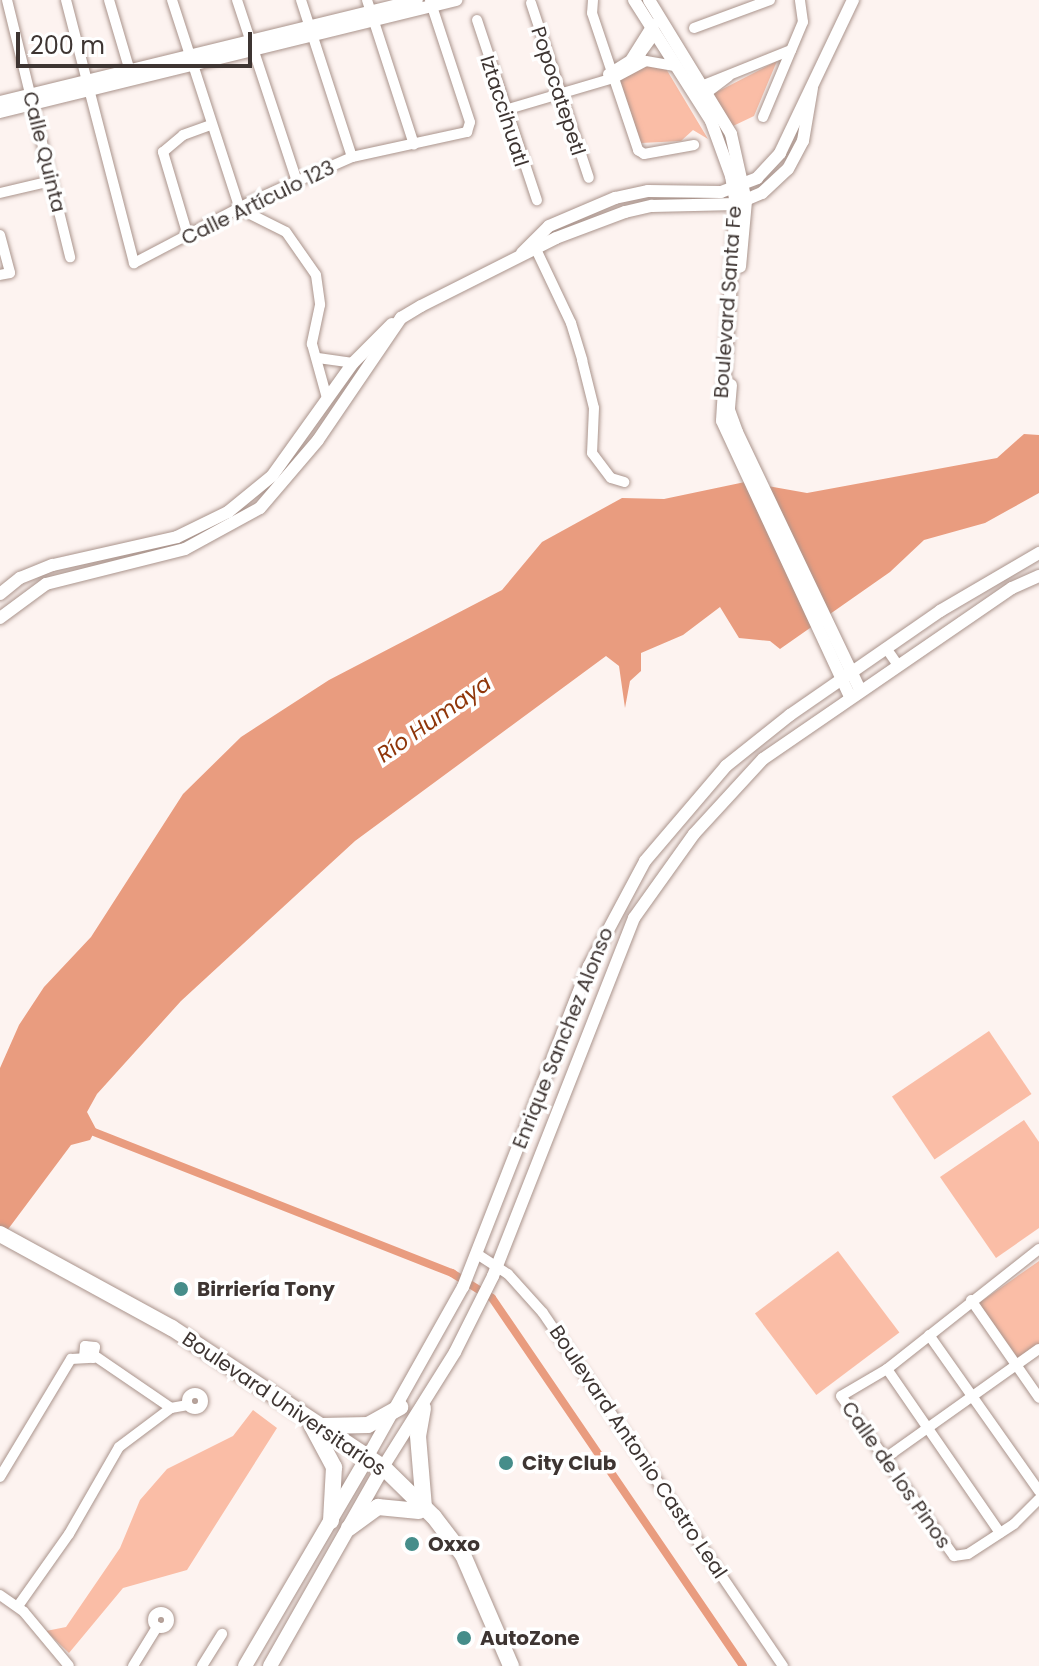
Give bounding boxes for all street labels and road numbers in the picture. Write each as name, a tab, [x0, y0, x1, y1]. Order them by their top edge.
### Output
street label: Popocatepetl	[526, 23, 590, 159]
street label: Iztaccihuatl	[475, 52, 533, 170]
street label: Calle Quinta	[17, 89, 71, 215]
street label: Calle Artículo 123	[178, 156, 338, 250]
street label: Boulevard Santa Fe	[709, 205, 747, 399]
street label: Enrique Sanchez Alonso	[508, 924, 618, 1152]
street label: Boulevard Antonio Castro Leal	[544, 1321, 732, 1583]
street label: Boulevard Universitarios	[178, 1327, 390, 1481]
street label: Calle de los Pinos	[836, 1397, 956, 1553]

